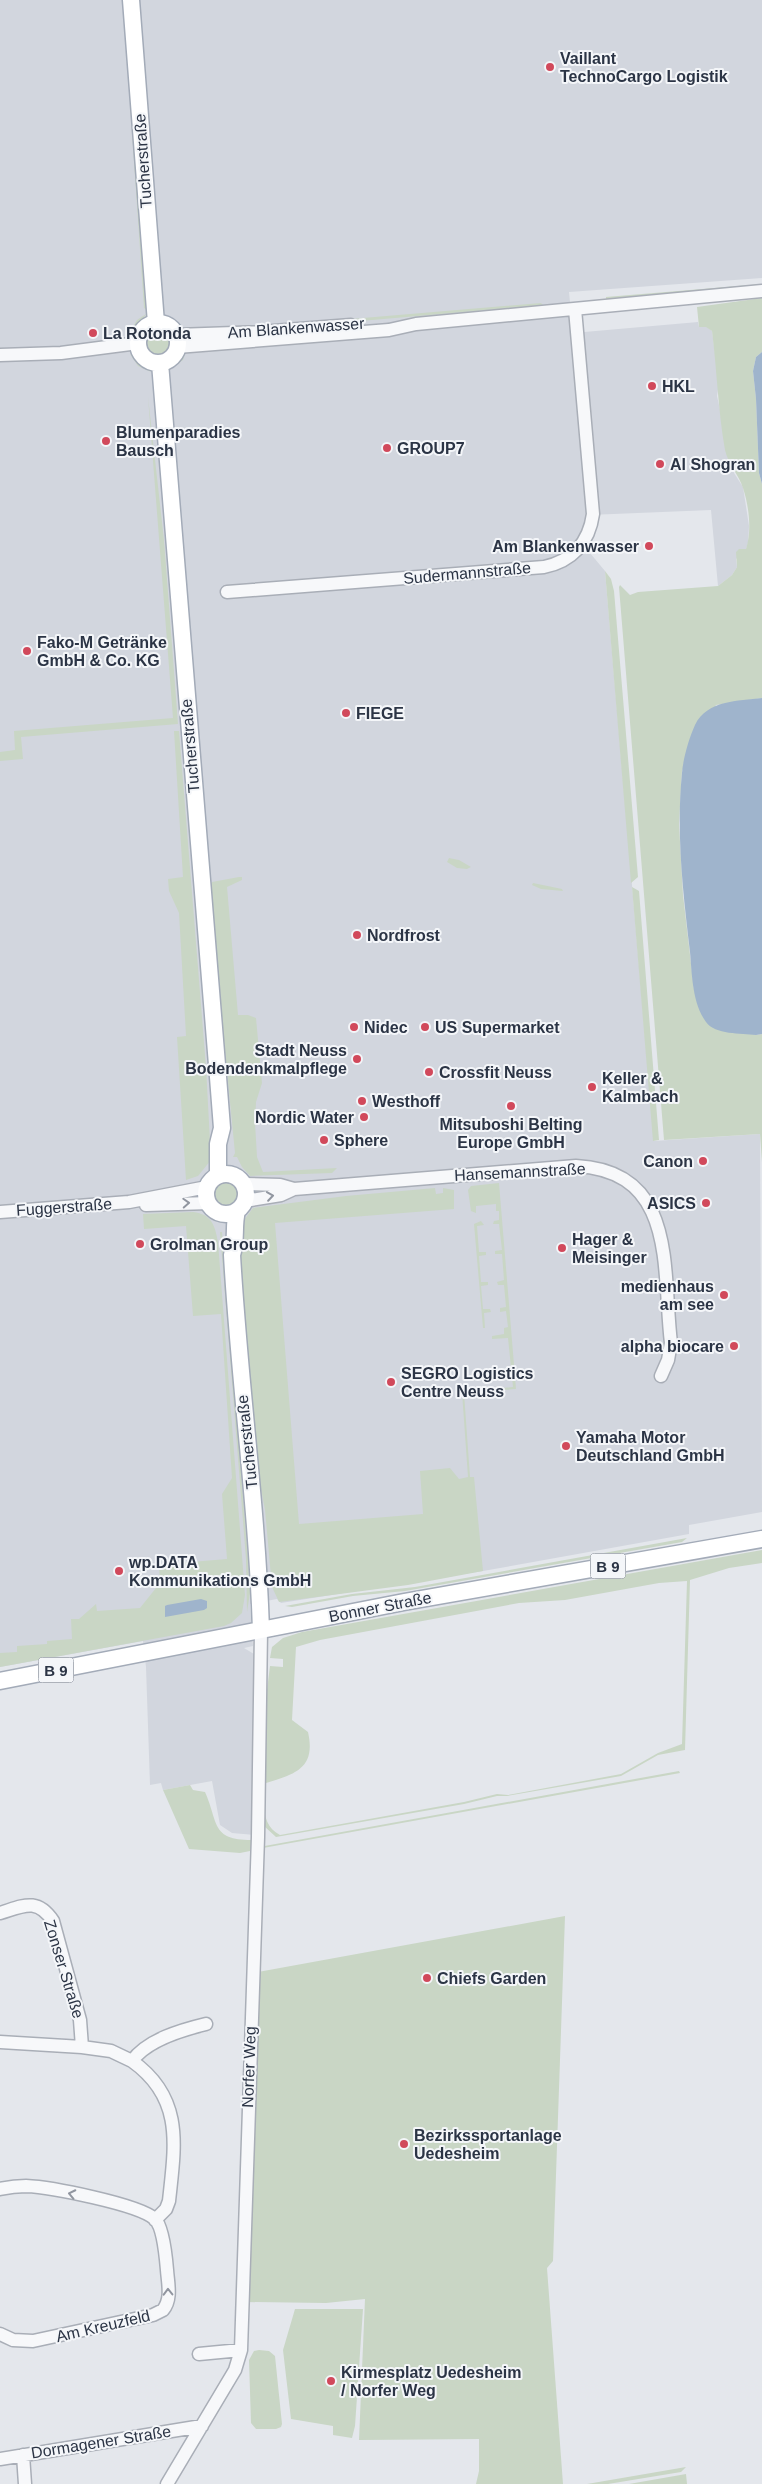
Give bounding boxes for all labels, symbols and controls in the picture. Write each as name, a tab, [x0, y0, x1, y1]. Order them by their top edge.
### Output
place label: Vaillant TechnoCargo Logistik	[560, 50, 728, 85]
marker: Vaillant TechnoCargo Logistik	[544, 61, 556, 73]
street label: Tucherstraße	[131, 113, 155, 209]
street label: Am Blankenwasser	[227, 315, 366, 341]
place label: La Rotonda	[103, 325, 191, 342]
marker: La Rotonda	[87, 327, 99, 339]
place label: HKL	[662, 378, 695, 395]
marker: HKL	[646, 380, 658, 392]
place label: Blumenparadies Bausch	[116, 424, 241, 459]
marker: Blumenparadies Bausch	[100, 435, 112, 447]
place label: GROUP7	[397, 440, 465, 457]
marker: GROUP7	[381, 442, 393, 454]
place label: Al Shogran	[670, 456, 755, 473]
marker: Al Shogran	[654, 458, 666, 470]
place label: Am Blankenwasser	[492, 538, 639, 555]
marker: Am Blankenwasser	[643, 540, 655, 552]
street label: Sudermannstraße	[402, 559, 532, 587]
place label: Fako-M Getränke GmbH & Co. KG	[37, 634, 167, 669]
marker: Fako-M Getränke GmbH & Co. KG	[21, 645, 33, 657]
street label: Tucherstraße	[177, 698, 203, 794]
place label: FIEGE	[356, 705, 404, 722]
marker: FIEGE	[340, 707, 352, 719]
place label: Nordfrost	[367, 927, 441, 944]
marker: Nordfrost	[351, 929, 363, 941]
place label: Nidec	[364, 1019, 408, 1036]
place label: US Supermarket	[435, 1019, 560, 1036]
marker: Nidec	[348, 1021, 360, 1033]
marker: US Supermarket	[419, 1021, 431, 1033]
place label: Stadt Neuss Bodendenkmalpflege	[185, 1042, 347, 1077]
marker: Stadt Neuss Bodendenkmalpflege	[351, 1053, 363, 1065]
place label: Crossfit Neuss	[439, 1064, 552, 1081]
marker: Crossfit Neuss	[423, 1066, 435, 1078]
place label: Keller & Kalmbach	[602, 1070, 678, 1105]
marker: Keller & Kalmbach	[586, 1081, 598, 1093]
place label: Westhoff	[372, 1093, 441, 1110]
marker: Westhoff	[356, 1095, 368, 1107]
marker: Mitsuboshi Belting Europe GmbH	[505, 1100, 517, 1112]
place label: Nordic Water	[255, 1109, 354, 1126]
marker: Nordic Water	[358, 1111, 370, 1123]
place label: Mitsuboshi Belting Europe GmbH	[439, 1116, 583, 1151]
place label: Sphere	[334, 1132, 388, 1149]
marker: Sphere	[318, 1134, 330, 1146]
place label: Canon	[643, 1153, 693, 1170]
marker: Canon	[697, 1155, 709, 1167]
street label: Hansemannstraße	[454, 1160, 586, 1184]
one-way arrow	[266, 1191, 274, 1202]
street label: Fuggerstraße	[16, 1195, 113, 1219]
place label: ASICS	[647, 1195, 696, 1212]
one-way arrow	[182, 1197, 190, 1208]
marker: ASICS	[700, 1197, 712, 1209]
place label: Hager & Meisinger	[572, 1231, 647, 1266]
place label: Grolman Group	[150, 1236, 268, 1253]
marker: Grolman Group	[134, 1238, 146, 1250]
marker: Hager & Meisinger	[556, 1242, 568, 1254]
place label: medienhaus am see	[621, 1278, 714, 1313]
marker: medienhaus am see	[718, 1289, 730, 1301]
place label: alpha biocare	[621, 1338, 724, 1355]
marker: alpha biocare	[728, 1340, 740, 1352]
place label: SEGRO Logistics Centre Neuss	[401, 1365, 534, 1400]
marker: SEGRO Logistics Centre Neuss	[385, 1376, 397, 1388]
street label: Tucherstraße	[234, 1394, 260, 1490]
place label: Yamaha Motor Deutschland GmbH	[576, 1429, 724, 1464]
marker: Yamaha Motor Deutschland GmbH	[560, 1440, 572, 1452]
place label: wp.DATA Kommunikations GmbH	[128, 1554, 311, 1589]
road number: B 9	[590, 1554, 626, 1578]
marker: wp.DATA Kommunikations GmbH	[113, 1565, 125, 1577]
street label: Bonner Straße	[327, 1589, 433, 1625]
road number: B 9	[38, 1658, 74, 1682]
street label: Zonser Straße	[41, 1918, 87, 2020]
place label: Chiefs Garden	[437, 1970, 546, 1987]
marker: Chiefs Garden	[421, 1972, 433, 1984]
street label: Norfer Weg	[239, 2026, 259, 2108]
place label: Bezirkssportanlage Uedesheim	[414, 2127, 562, 2162]
marker: Bezirkssportanlage Uedesheim	[398, 2138, 410, 2150]
one-way arrow	[67, 2189, 76, 2200]
one-way arrow	[163, 2288, 173, 2296]
street label: Am Kreuzfeld	[54, 2307, 152, 2345]
place label: Kirmesplatz Uedesheim / Norfer Weg	[341, 2364, 522, 2399]
marker: Kirmesplatz Uedesheim / Norfer Weg	[325, 2375, 337, 2387]
street label: Dormagener Straße	[30, 2423, 172, 2461]

